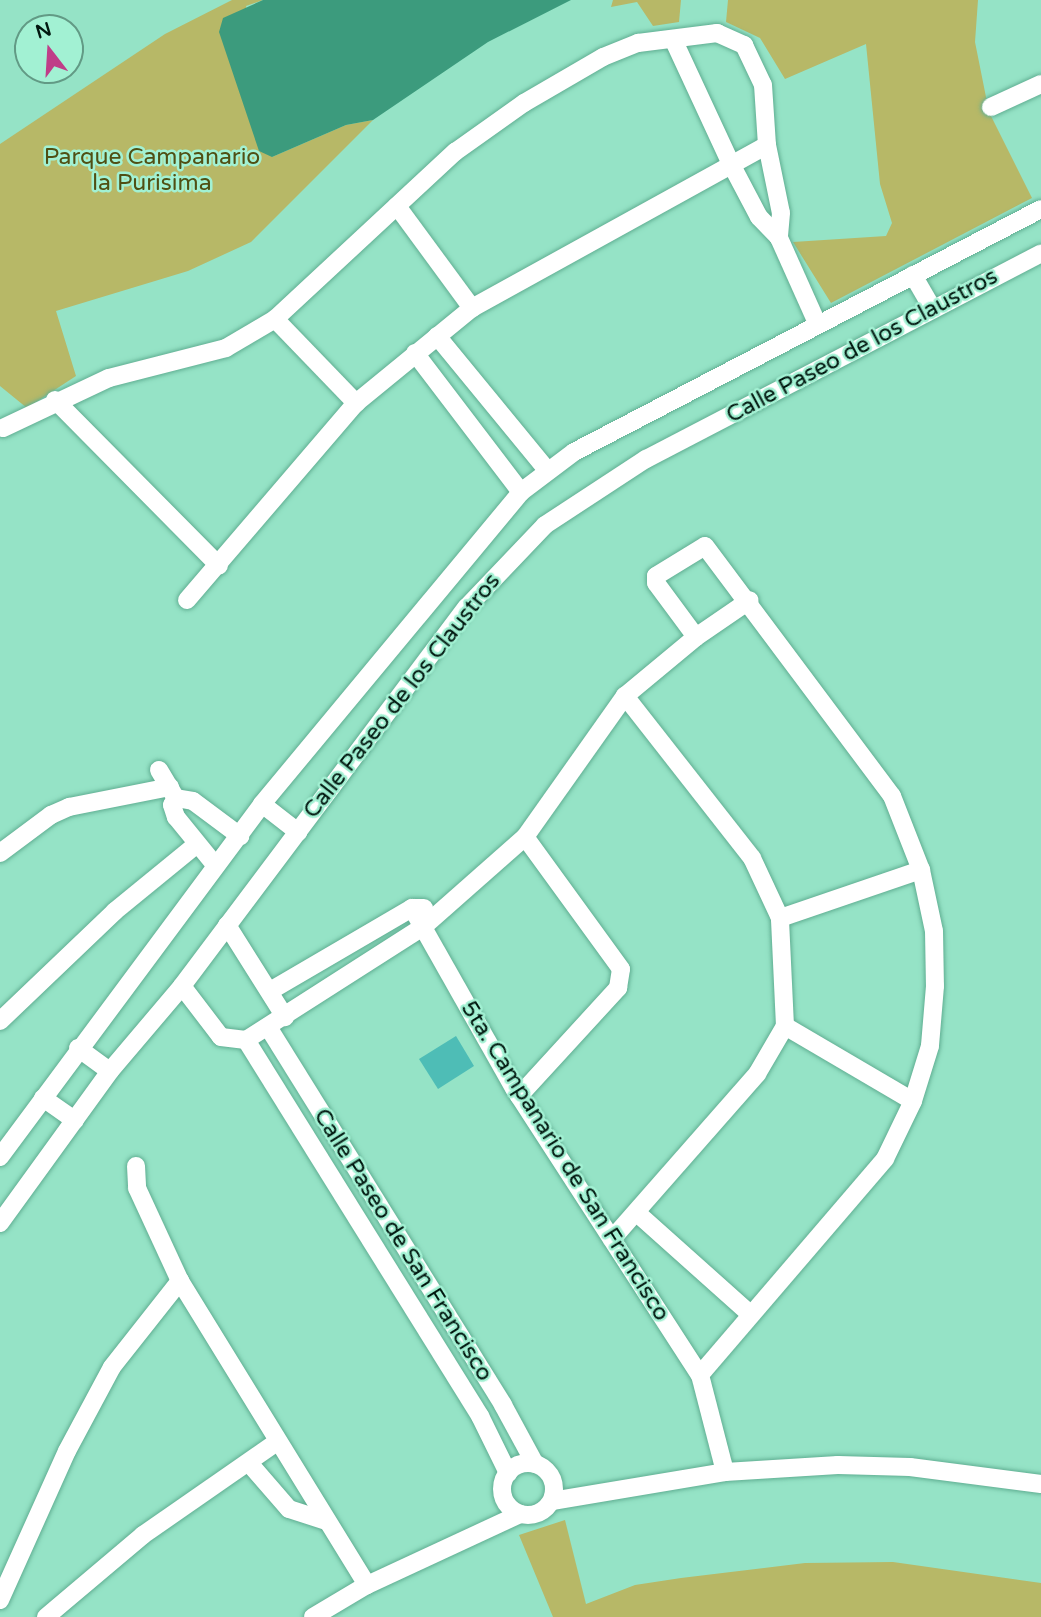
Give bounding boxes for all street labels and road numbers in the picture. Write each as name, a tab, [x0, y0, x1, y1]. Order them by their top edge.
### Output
street label: Calle Paseo de los Claustros	[722, 263, 1002, 429]
street label: Calle Paseo de los Claustros	[298, 568, 506, 824]
street label: 5ta. Campanario de San Francisco	[455, 996, 675, 1326]
street label: Calle Paseo de San Francisco	[308, 1104, 498, 1386]

